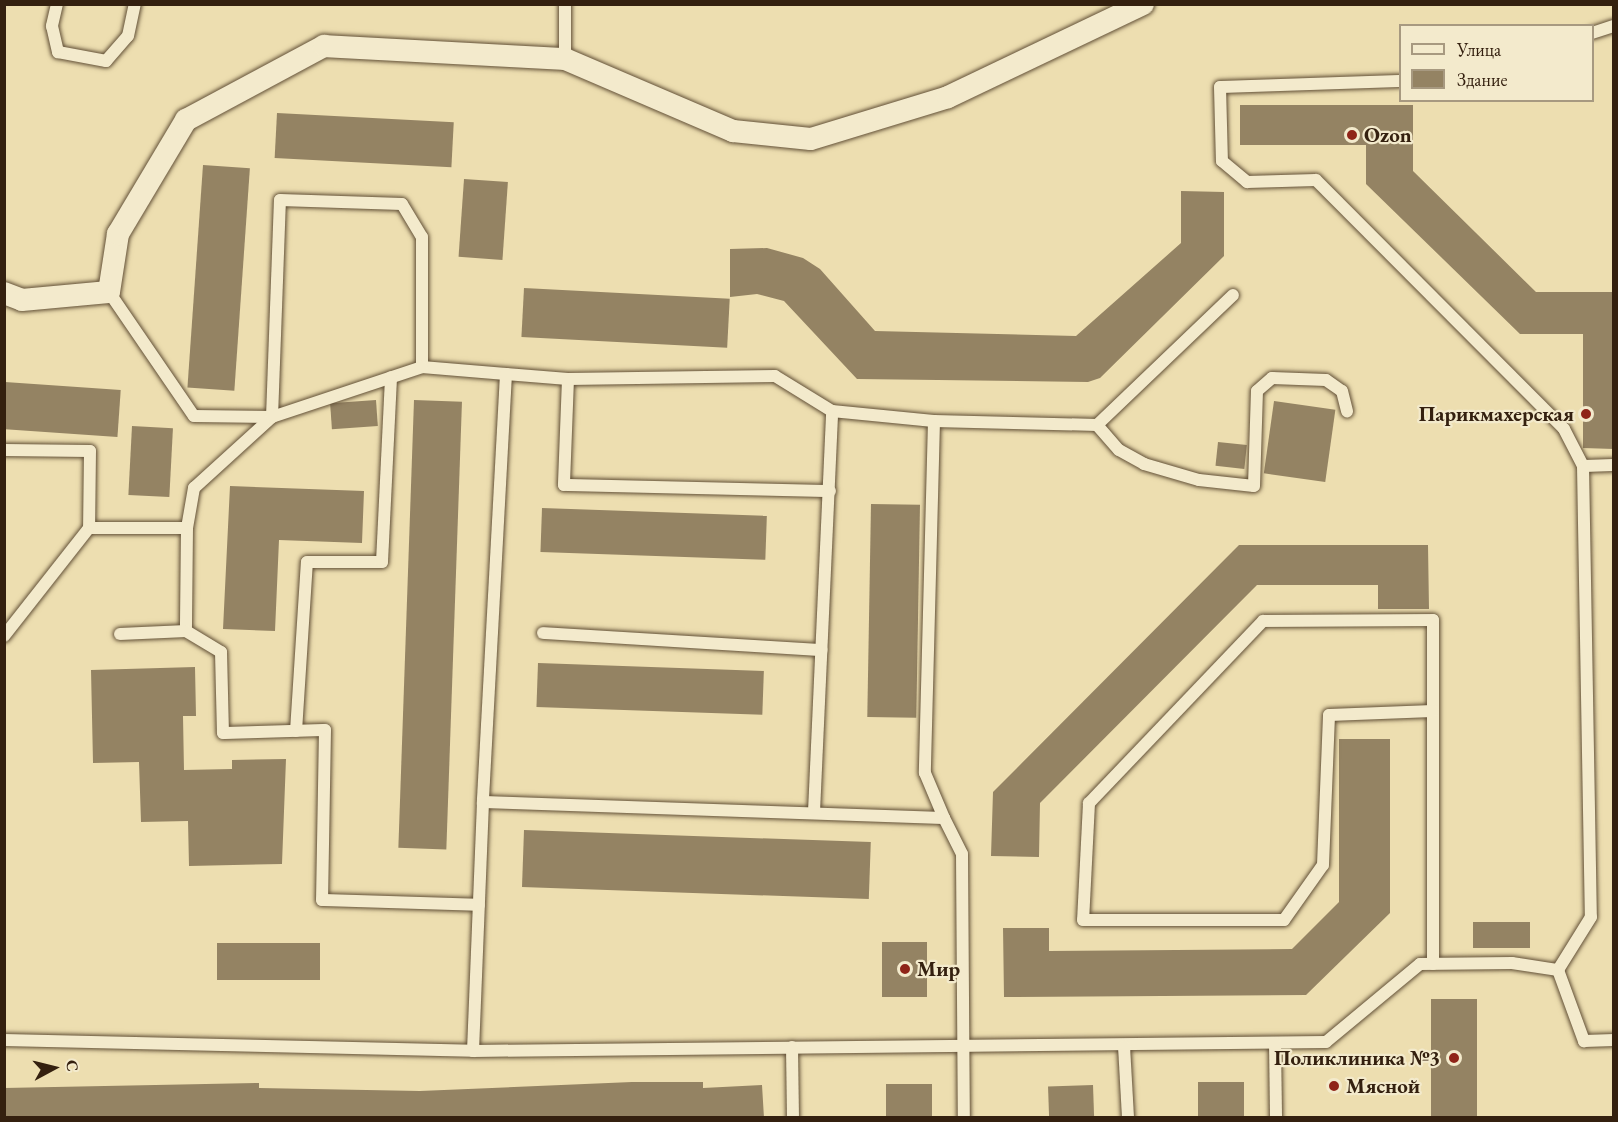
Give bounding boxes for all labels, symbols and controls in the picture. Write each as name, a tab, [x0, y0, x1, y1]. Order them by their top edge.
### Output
legend	[1399, 24, 1594, 102]
text: Улица	[1457, 38, 1501, 61]
text: Здание	[1457, 68, 1507, 91]
place label: Ozon	[1364, 122, 1412, 148]
marker: Ozon	[1345, 128, 1359, 142]
place label: Парикмахерская	[1419, 401, 1574, 427]
marker: Парикмахерская	[1579, 407, 1593, 421]
place label: Мир	[917, 956, 960, 982]
marker: Мир	[898, 962, 912, 976]
north arrow	[24, 1038, 84, 1098]
place label: Поликлиника №3	[1274, 1045, 1440, 1071]
marker: Поликлиника №3	[1445, 1049, 1463, 1067]
text: С	[61, 1059, 83, 1073]
place label: Мясной	[1346, 1073, 1420, 1099]
marker: Мясной	[1327, 1079, 1341, 1093]

